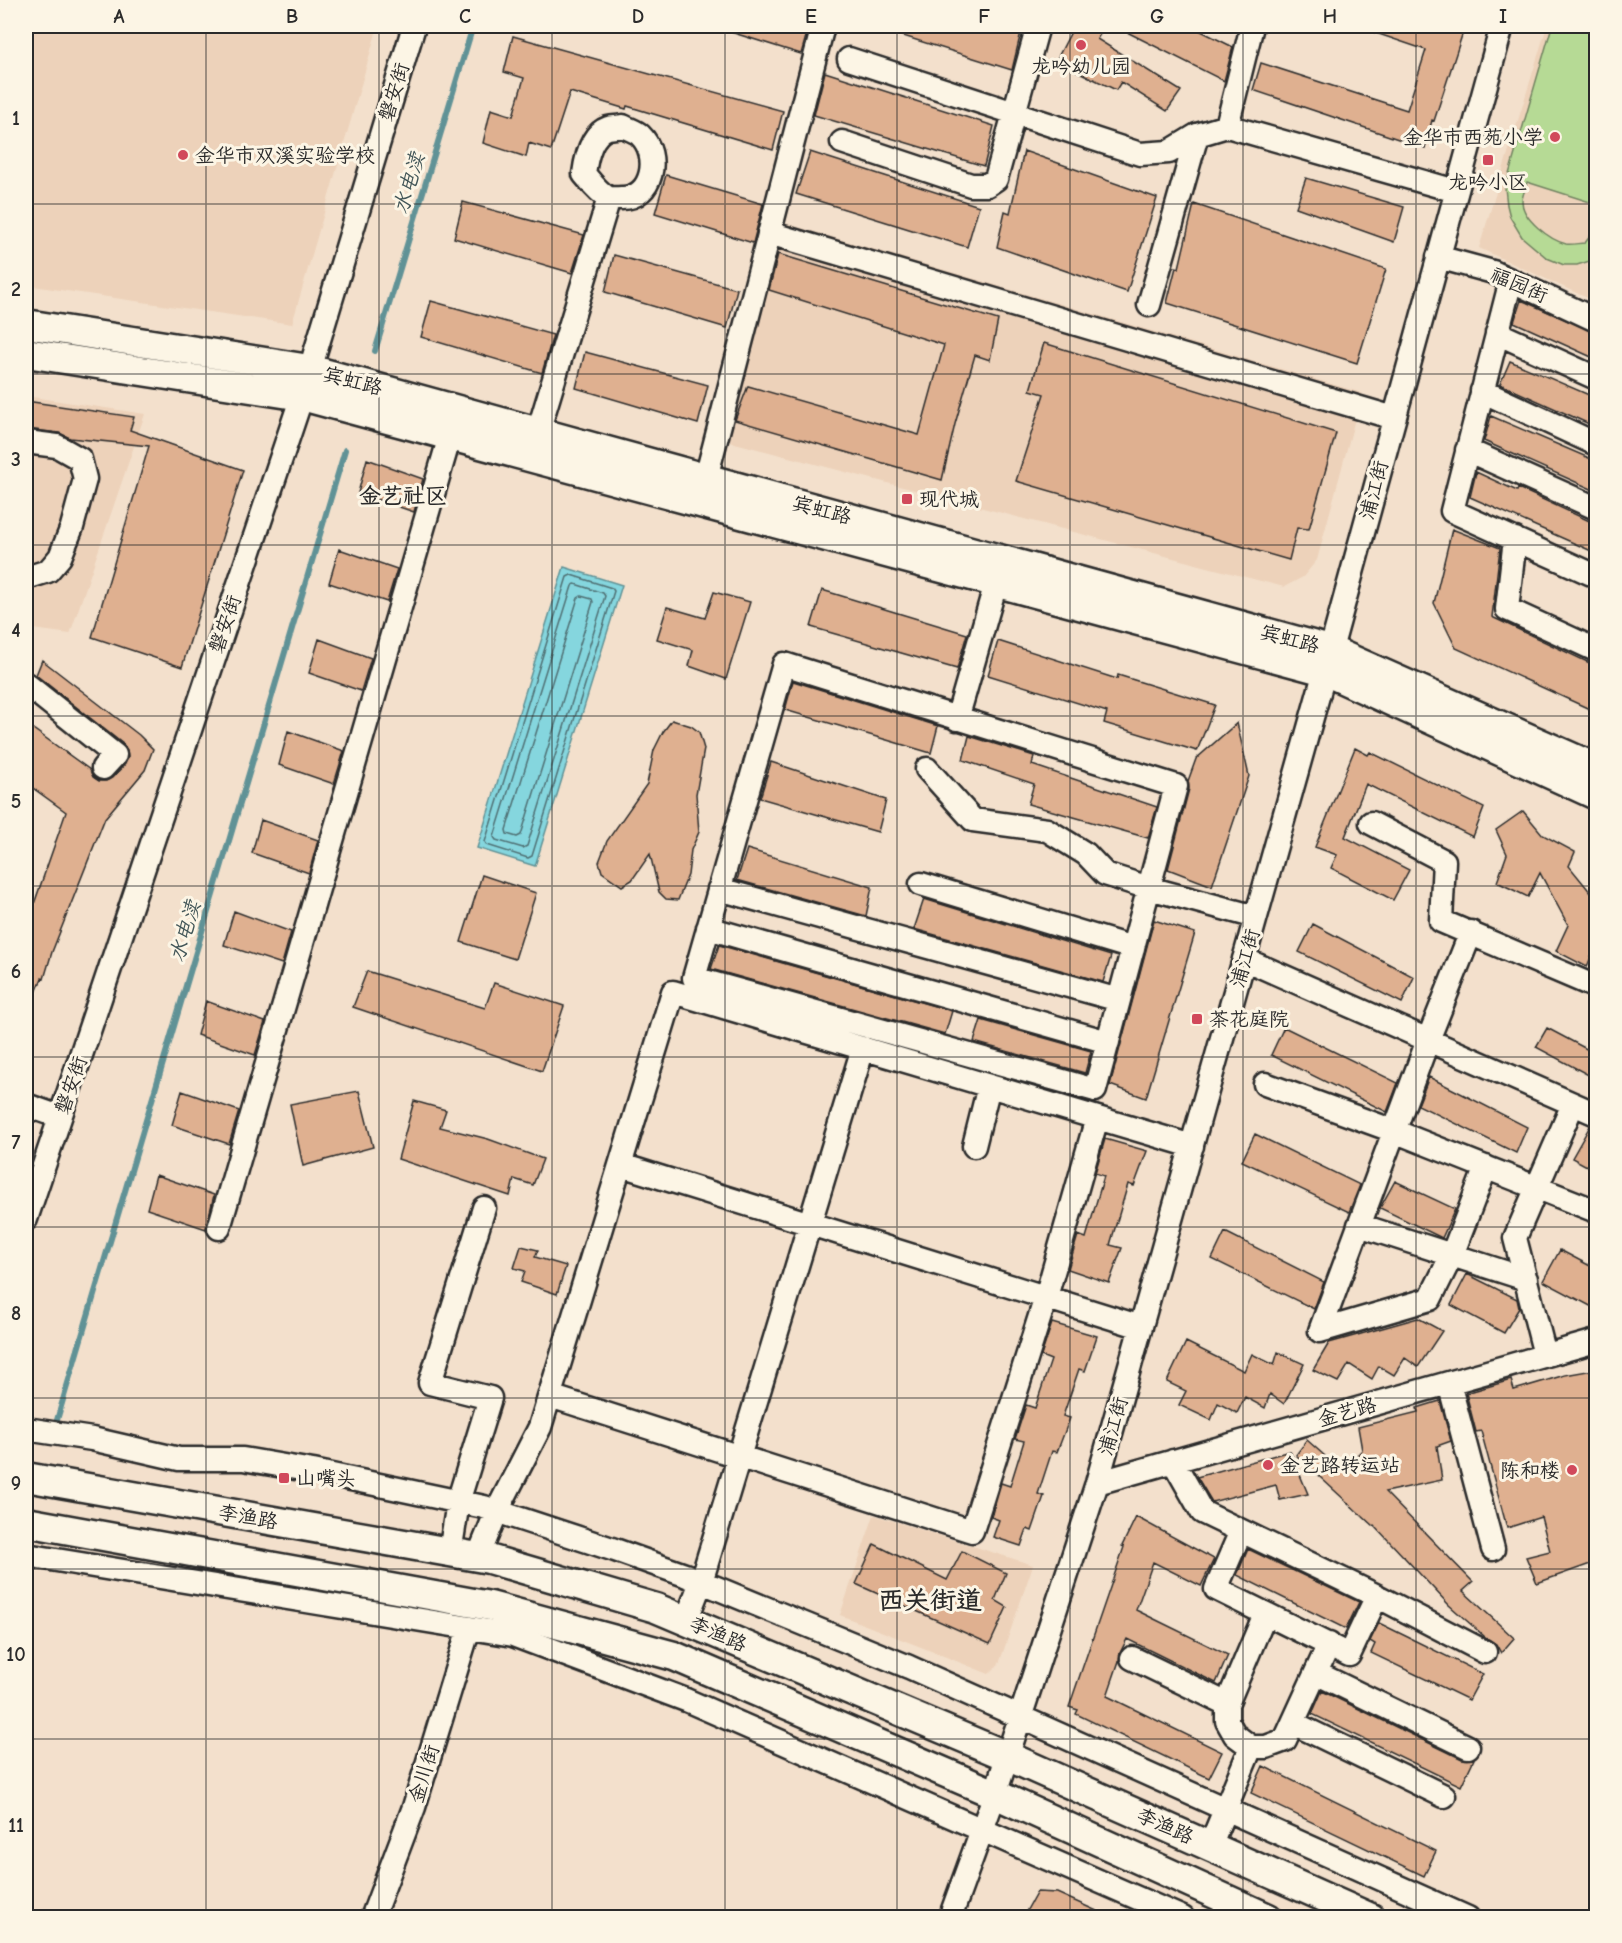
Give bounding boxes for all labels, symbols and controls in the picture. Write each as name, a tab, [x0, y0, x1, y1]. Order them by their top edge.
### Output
text: A	[113, 5, 125, 28]
text: B	[286, 5, 298, 28]
text: C	[459, 5, 471, 28]
text: D	[632, 5, 644, 28]
text: E	[805, 5, 817, 28]
text: F	[978, 5, 990, 28]
text: G	[1150, 5, 1164, 28]
text: H	[1323, 5, 1337, 28]
text: I	[1499, 5, 1507, 28]
marker: 龙吟幼儿园	[1074, 38, 1088, 52]
place label: 龙吟幼儿园	[1031, 55, 1131, 78]
street label: 磐安街	[374, 60, 414, 124]
text: 1	[12, 107, 20, 130]
place label: 金华市西苑小学	[1403, 126, 1543, 149]
marker: 金华市西苑小学	[1548, 130, 1562, 144]
place label: 金华市双溪实验学校	[195, 144, 375, 167]
marker: 金华市双溪实验学校	[176, 148, 190, 162]
water label: 水电渎	[388, 148, 430, 217]
marker: 龙吟小区	[1481, 153, 1495, 167]
place label: 龙吟小区	[1448, 171, 1528, 194]
street label: 福园街	[1487, 263, 1551, 307]
text: 2	[11, 278, 21, 301]
street label: 宾虹路	[321, 362, 386, 400]
text: 3	[11, 448, 21, 471]
street label: 浦江街	[1355, 458, 1393, 522]
district label: 金艺社区	[359, 483, 447, 509]
place label: 现代城	[919, 488, 979, 511]
street label: 宾虹路	[790, 491, 855, 529]
marker: 现代城	[900, 492, 914, 506]
street label: 磐安街	[204, 592, 246, 656]
text: 4	[11, 619, 21, 642]
street label: 宾虹路	[1258, 620, 1323, 658]
text: 5	[11, 790, 21, 813]
water label: 水电渎	[164, 896, 206, 965]
street label: 浦江街	[1226, 926, 1264, 990]
text: 6	[11, 960, 21, 983]
place label: 茶花庭院	[1209, 1008, 1289, 1031]
marker: 茶花庭院	[1190, 1012, 1204, 1026]
street label: 磐安街	[50, 1053, 92, 1117]
text: 7	[12, 1131, 21, 1154]
text: 8	[11, 1302, 21, 1325]
street label: 金艺路	[1315, 1392, 1380, 1431]
street label: 浦江街	[1094, 1394, 1132, 1458]
place label: 金艺路转运站	[1280, 1454, 1400, 1477]
marker: 金艺路转运站	[1261, 1458, 1275, 1472]
place label: 陈和楼	[1500, 1459, 1560, 1482]
marker: 陈和楼	[1565, 1463, 1579, 1477]
place label: 山嘴头	[296, 1467, 356, 1490]
marker: 山嘴头	[277, 1471, 291, 1485]
text: 9	[11, 1472, 21, 1495]
street label: 李渔路	[216, 1500, 281, 1534]
district label: 西关街道	[878, 1586, 982, 1616]
street label: 李渔路	[686, 1612, 751, 1657]
text: 10	[6, 1643, 26, 1666]
street label: 金川街	[404, 1742, 444, 1806]
street label: 李渔路	[1133, 1803, 1198, 1849]
text: 11	[8, 1814, 24, 1837]

